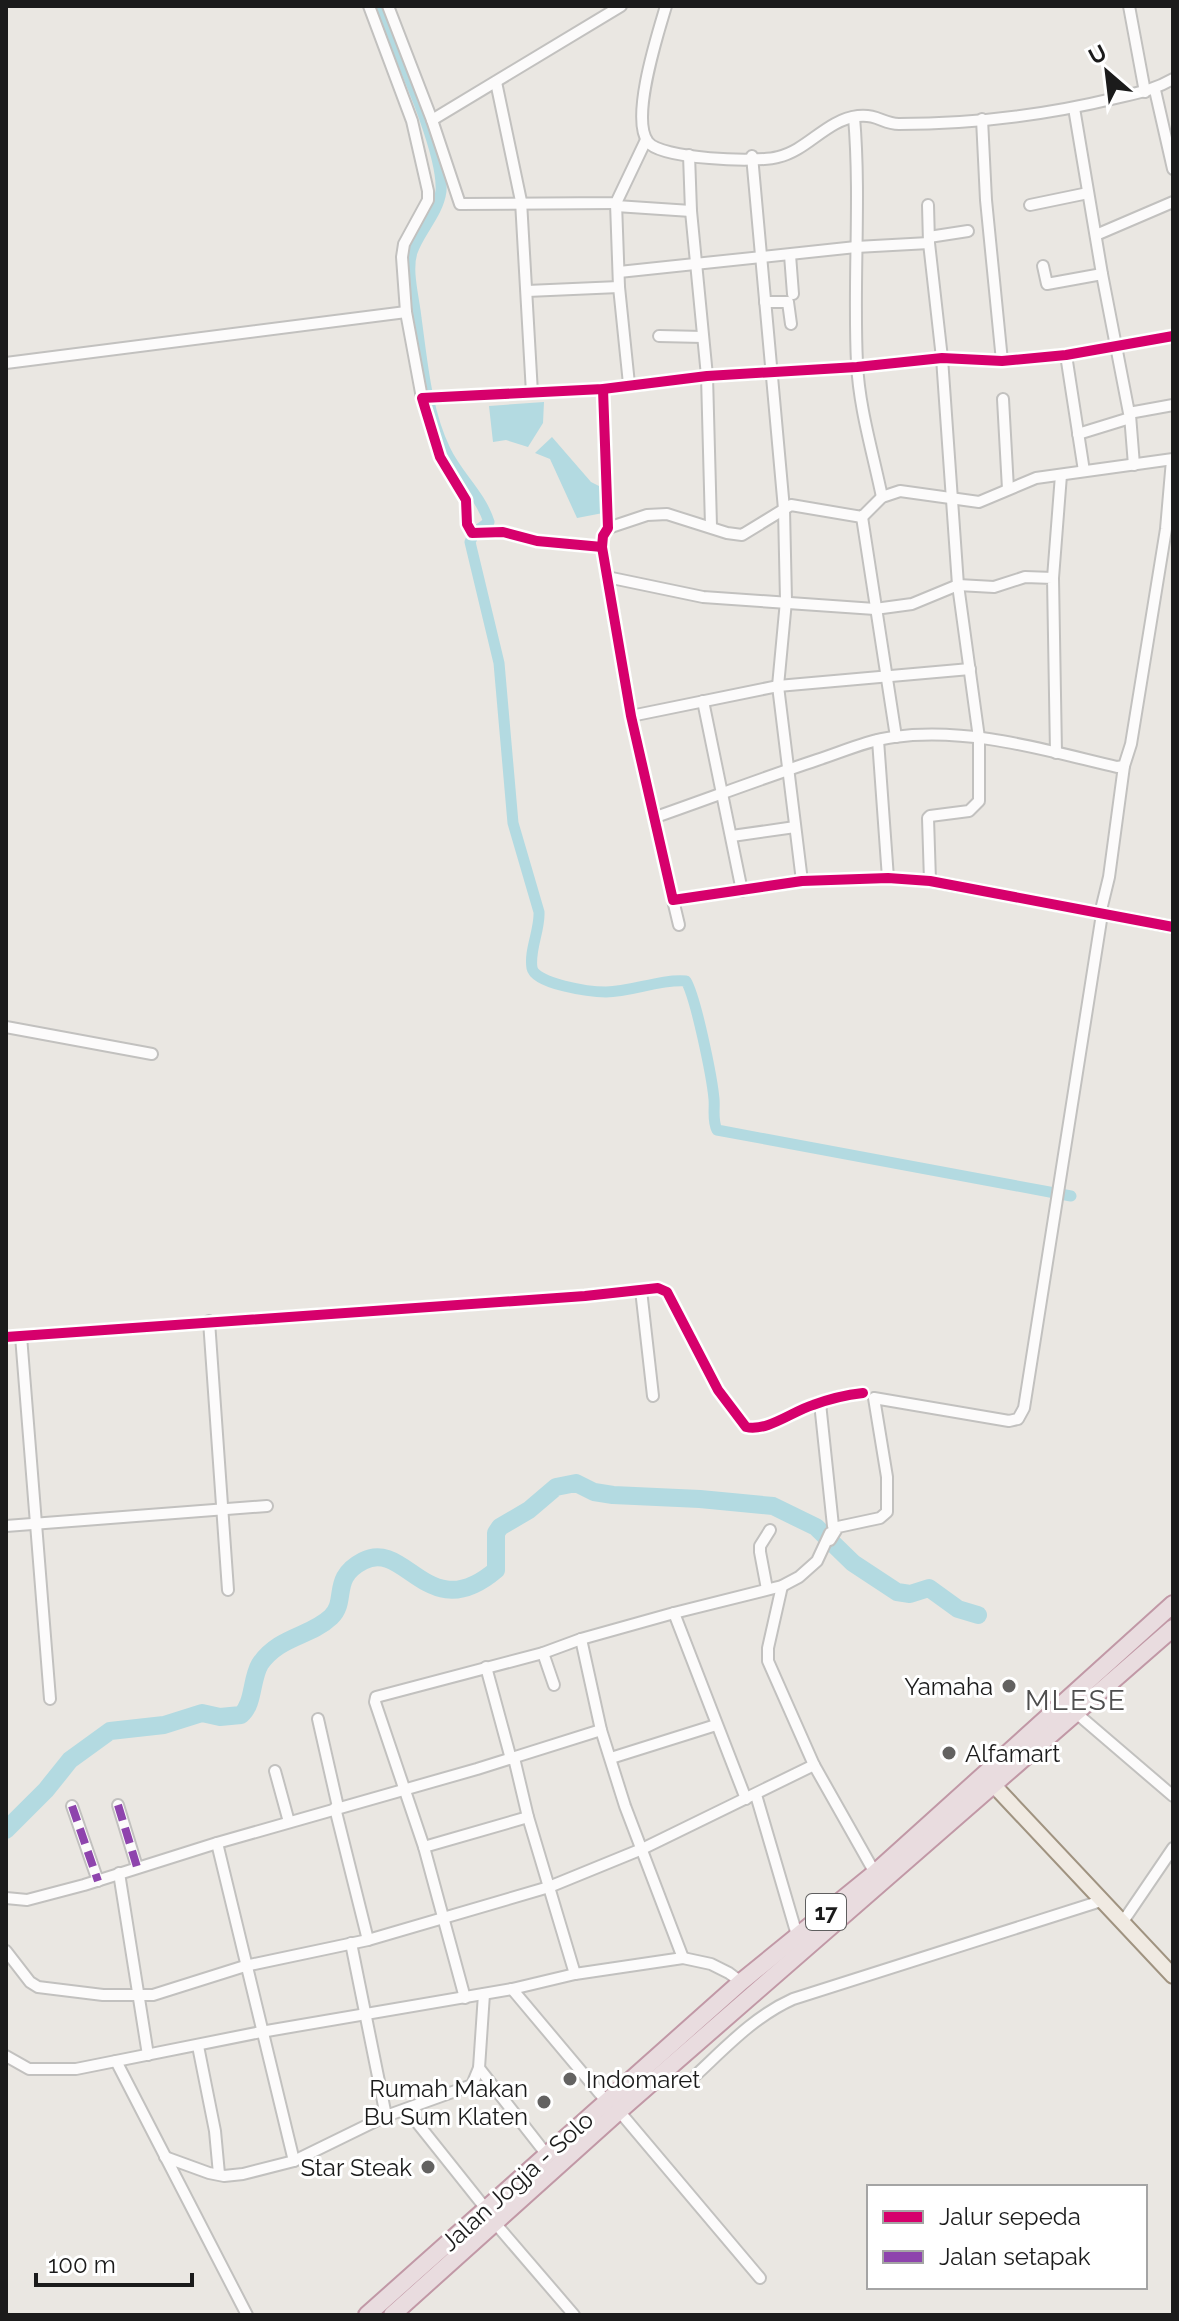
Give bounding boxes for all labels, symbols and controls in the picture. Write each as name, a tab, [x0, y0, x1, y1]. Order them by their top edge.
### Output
north arrow	[1067, 32, 1147, 112]
text: U	[1084, 39, 1111, 70]
place label: Yamaha	[904, 1672, 993, 1701]
marker: Yamaha	[1000, 1677, 1018, 1695]
district label: MLESE	[1025, 1684, 1127, 1717]
place label: Alfamart	[965, 1739, 1060, 1768]
marker: Alfamart	[940, 1744, 958, 1762]
road number: 17	[806, 1894, 846, 1930]
place label: Indomaret	[586, 2065, 700, 2094]
marker: Indomaret	[561, 2070, 579, 2088]
place label: Rumah Makan Bu Sum Klaten	[364, 2074, 528, 2131]
marker: Rumah Makan Bu Sum Klaten	[535, 2093, 553, 2111]
street label: Jalan Jogja - Solo	[435, 2105, 599, 2257]
place label: Star Steak	[300, 2153, 412, 2182]
marker: Star Steak	[419, 2158, 437, 2176]
legend	[867, 2185, 1147, 2289]
text: Jalur sepeda	[939, 2202, 1081, 2231]
scale bar	[36, 2237, 192, 2287]
text: Jalan setapak	[939, 2242, 1091, 2271]
text: 100 m	[48, 2250, 116, 2279]

